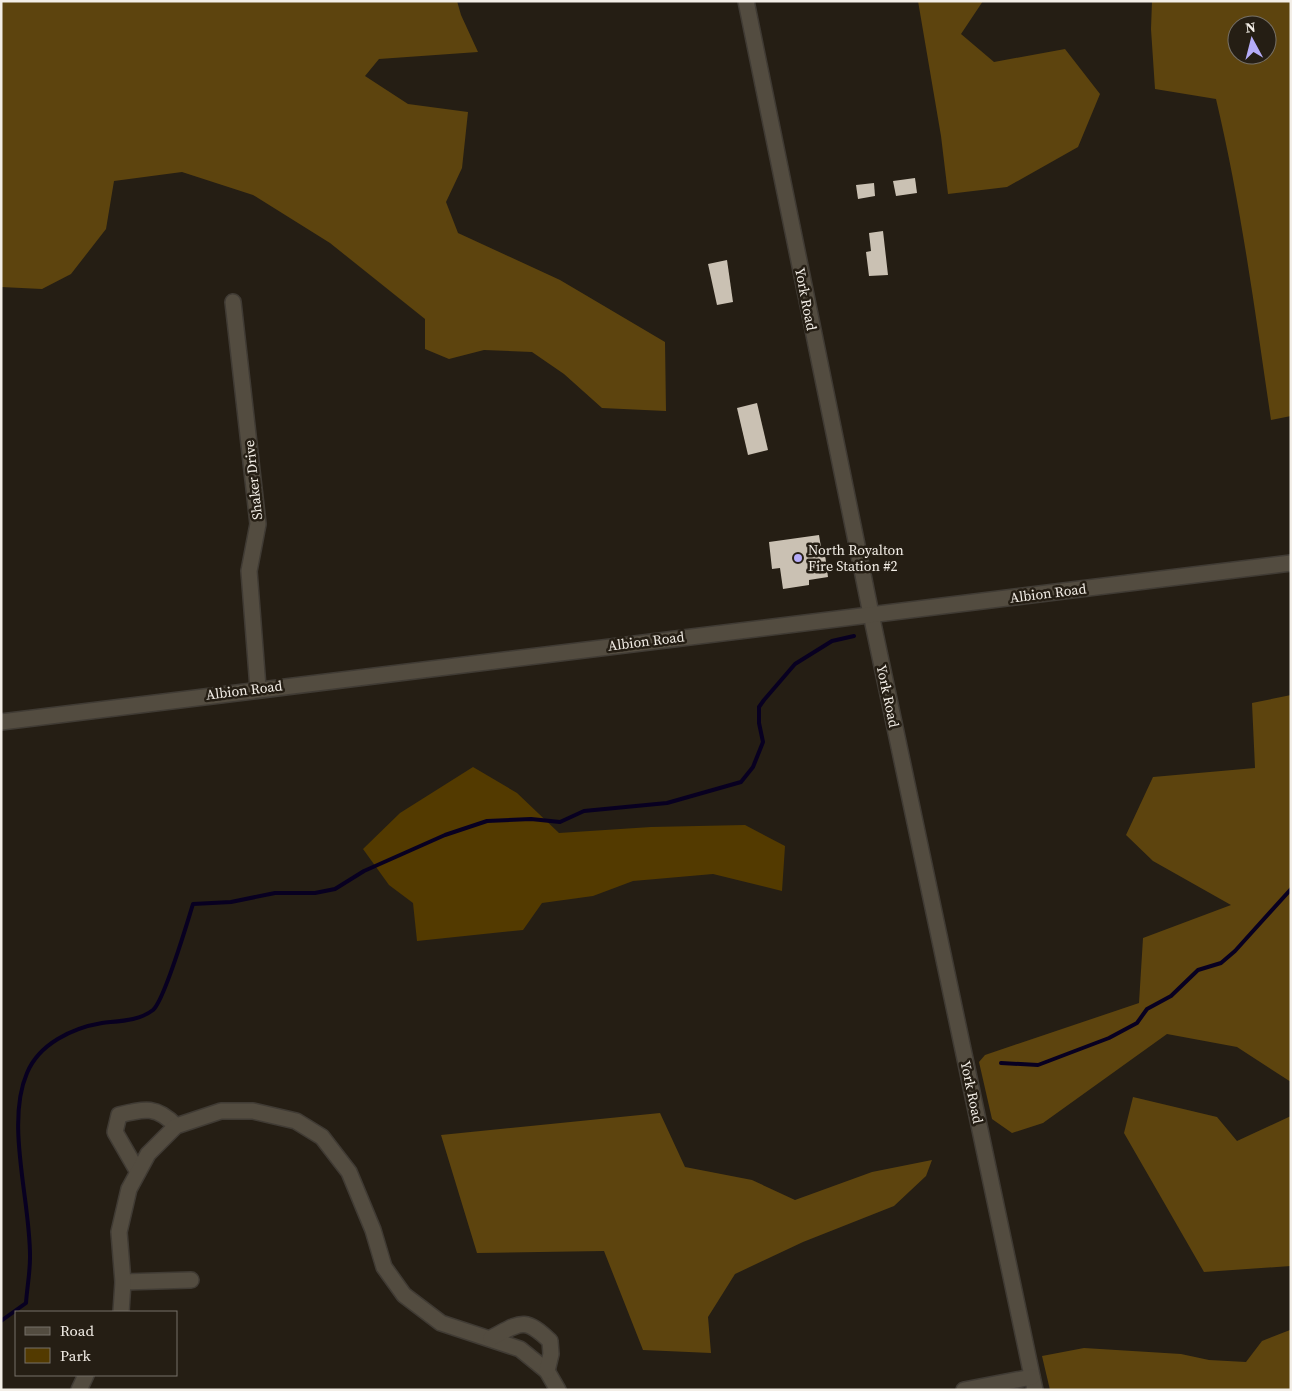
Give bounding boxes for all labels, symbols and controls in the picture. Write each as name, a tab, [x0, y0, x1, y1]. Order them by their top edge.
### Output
north arrow	[1227, 15, 1277, 65]
text: N	[1244, 17, 1257, 38]
street label: York Road	[790, 266, 822, 332]
street label: Shaker Drive	[239, 439, 267, 521]
place label: North Royalton Fire Station #2	[808, 540, 904, 576]
marker: North Royalton Fire Station #2	[792, 552, 804, 564]
street label: Albion Road	[1009, 578, 1087, 608]
street label: Albion Road	[607, 626, 685, 656]
street label: York Road	[872, 663, 904, 729]
street label: Albion Road	[205, 675, 283, 705]
street label: York Road	[956, 1059, 988, 1125]
legend	[15, 1311, 178, 1376]
text: Road	[60, 1320, 94, 1341]
text: Park	[60, 1345, 92, 1366]

